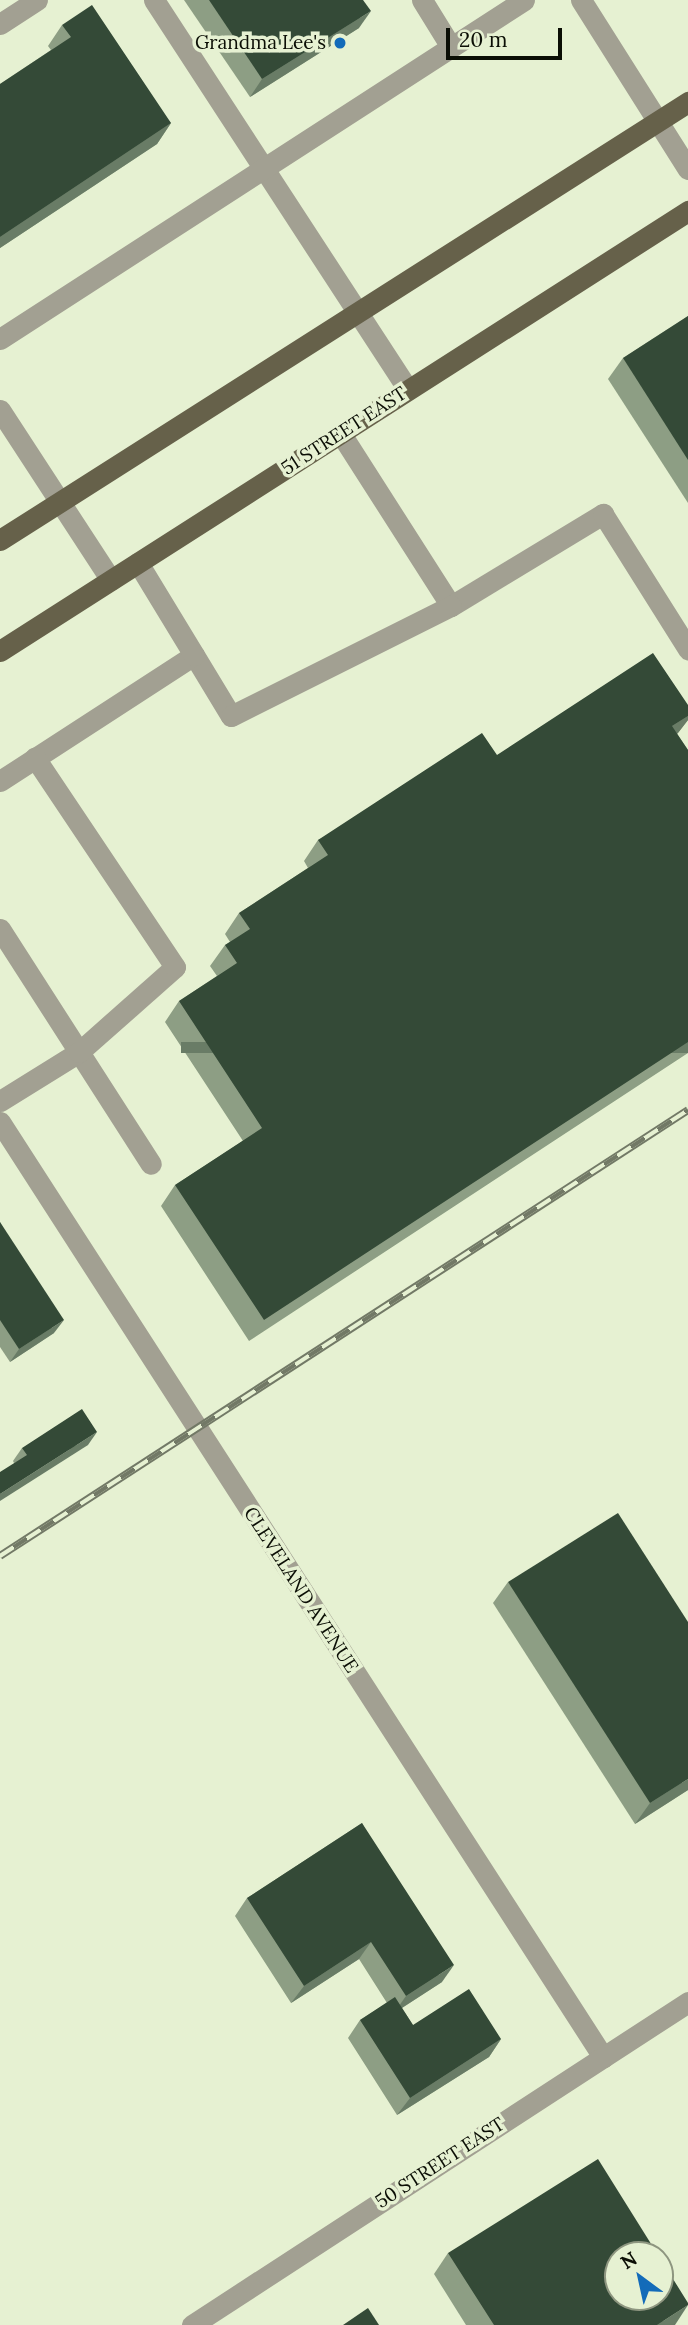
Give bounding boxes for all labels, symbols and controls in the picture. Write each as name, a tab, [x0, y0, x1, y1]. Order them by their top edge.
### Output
scale bar	[450, 14, 566, 58]
text: 20 m	[459, 26, 508, 53]
place label: Grandma Lee's	[195, 32, 326, 54]
marker: Grandma Lee's	[332, 35, 348, 51]
street label: 51 STREET EAST	[277, 382, 411, 480]
street label: CLEVELAND AVENUE	[239, 1503, 363, 1677]
street label: 50 STREET EAST	[371, 2113, 509, 2213]
north arrow	[604, 2241, 674, 2311]
text: N	[616, 2246, 641, 2274]

